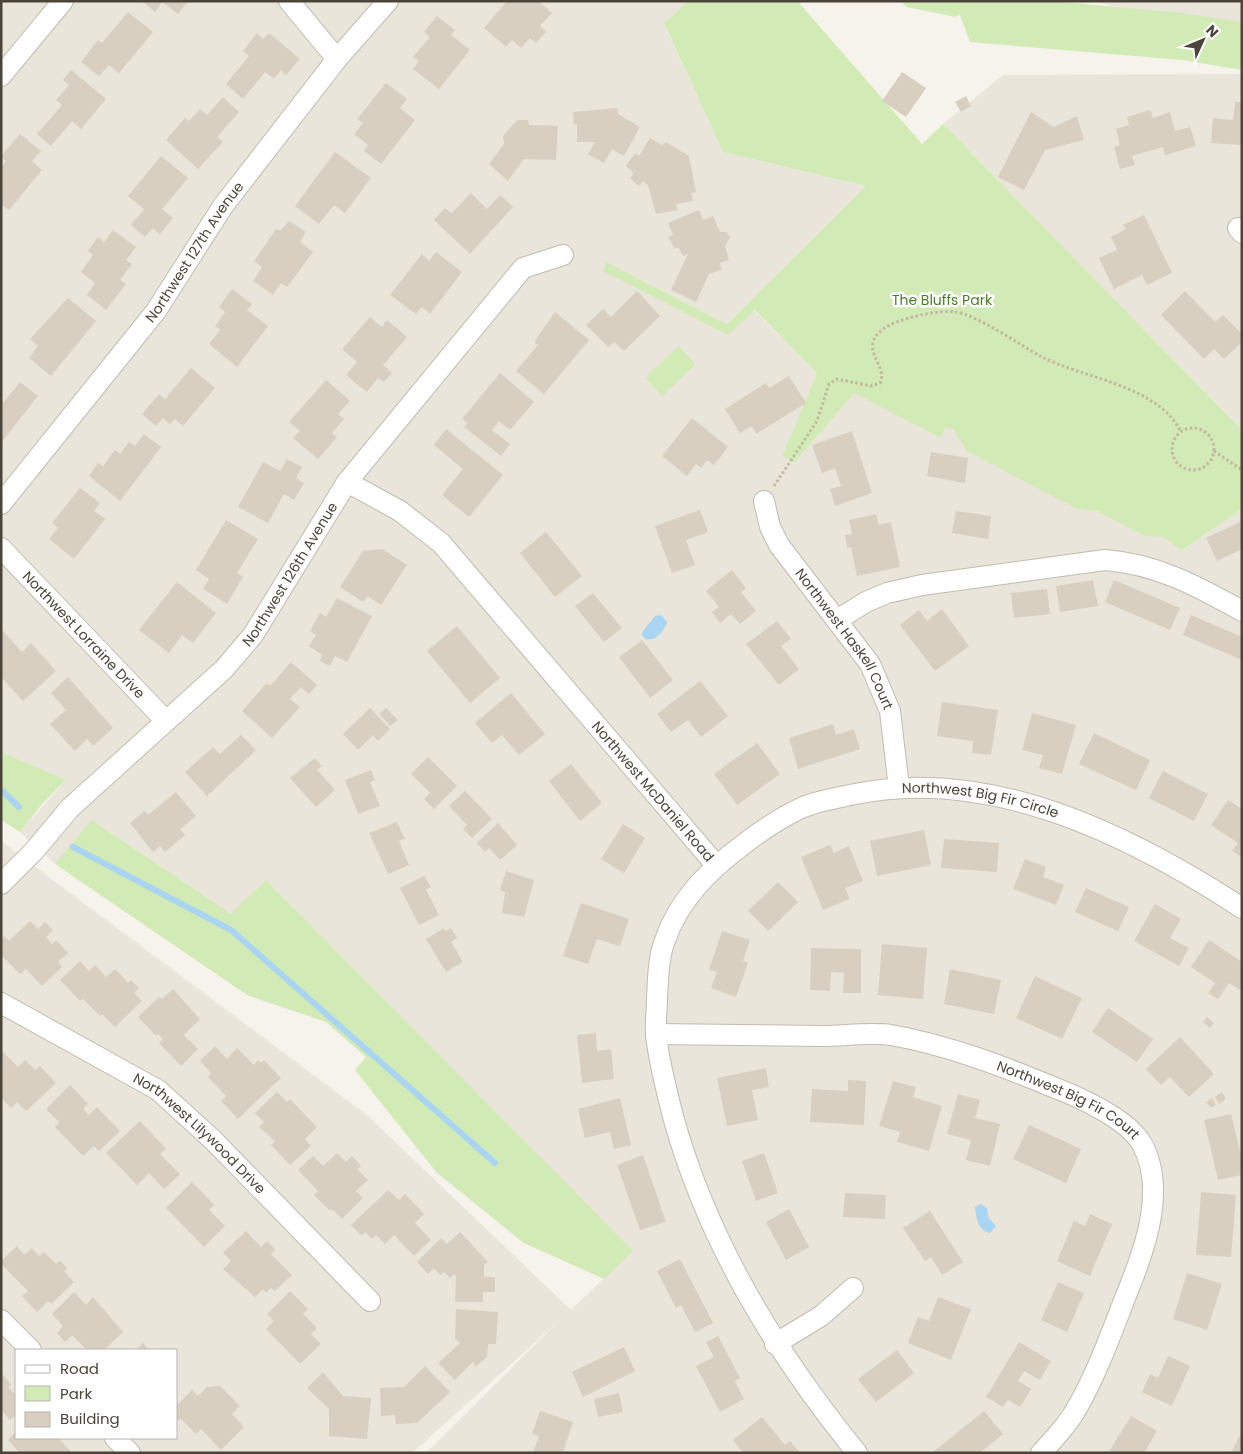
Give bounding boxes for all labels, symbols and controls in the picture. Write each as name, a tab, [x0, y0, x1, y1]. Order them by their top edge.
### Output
north arrow	[1178, 15, 1228, 65]
text: N	[1202, 20, 1223, 42]
street label: Northwest 127th Avenue	[141, 177, 249, 327]
park label: The Bluffs Park	[892, 290, 993, 310]
street label: Northwest 126th Avenue	[238, 498, 342, 651]
street label: Northwest Haskell Court	[790, 564, 898, 713]
street label: Northwest Lorraine Drive	[18, 567, 150, 703]
street label: Northwest McDaniel Road	[587, 717, 719, 866]
street label: Northwest Big Fir Circle	[902, 778, 1062, 823]
street label: Northwest Big Fir Court	[994, 1056, 1145, 1144]
street label: Northwest Lilywood Drive	[129, 1068, 270, 1199]
legend	[15, 1349, 178, 1439]
text: Road	[60, 1358, 99, 1379]
text: Park	[60, 1383, 92, 1404]
text: Building	[60, 1408, 120, 1429]

